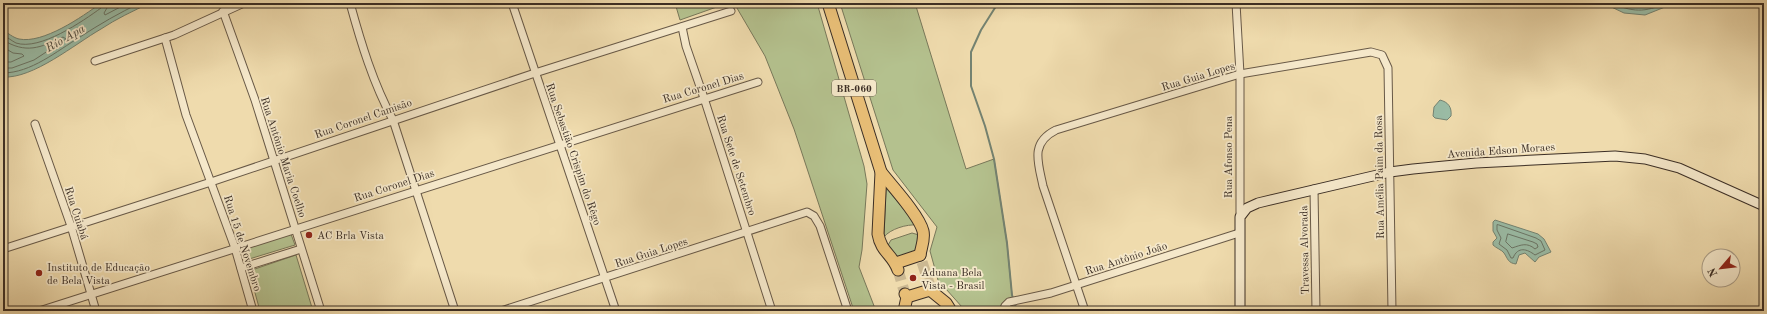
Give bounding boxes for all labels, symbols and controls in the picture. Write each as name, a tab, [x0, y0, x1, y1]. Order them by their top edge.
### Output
water label: Río Apa	[43, 23, 88, 55]
street label: Rua Guia Lopes	[1161, 61, 1237, 94]
street label: Rua Coronel Dias	[662, 71, 745, 106]
road number: BR-060	[832, 80, 876, 96]
street label: Rua Sebastião Crispim do Rêgo	[543, 82, 602, 227]
street label: Rua Antônio Maria Coelho	[258, 96, 307, 219]
street label: Rua Coronel Camisão	[313, 98, 414, 141]
street label: Rua Sete de Setembro	[714, 114, 757, 217]
street label: Rua Amélia Paim da Rosa	[1374, 114, 1387, 239]
street label: Rua Afonso Pena	[1224, 115, 1235, 198]
street label: Avenida Edson Moraes	[1447, 142, 1556, 161]
street label: Rua Coronel Dias	[353, 168, 436, 205]
street label: Rua Cuiabá	[62, 186, 89, 242]
street label: Rua 15 de Novembro	[221, 194, 262, 293]
street label: Travessa Alvorada	[1299, 205, 1312, 295]
marker: AC Brla Vista	[304, 230, 314, 240]
place label: AC Brla Vista	[317, 231, 385, 242]
street label: Rua Guia Lopes	[614, 236, 689, 270]
street label: Rua Antônio João	[1084, 241, 1169, 278]
north arrow	[1701, 248, 1741, 288]
place label: Instituto de Educação de Bela Vista	[47, 263, 150, 287]
text: N	[1706, 265, 1720, 278]
marker: Instituto de Educação de Bela Vista	[34, 268, 44, 278]
place label: Aduana Bela Vista - Brasil	[921, 268, 985, 292]
marker: Aduana Bela Vista - Brasil	[908, 273, 918, 283]

